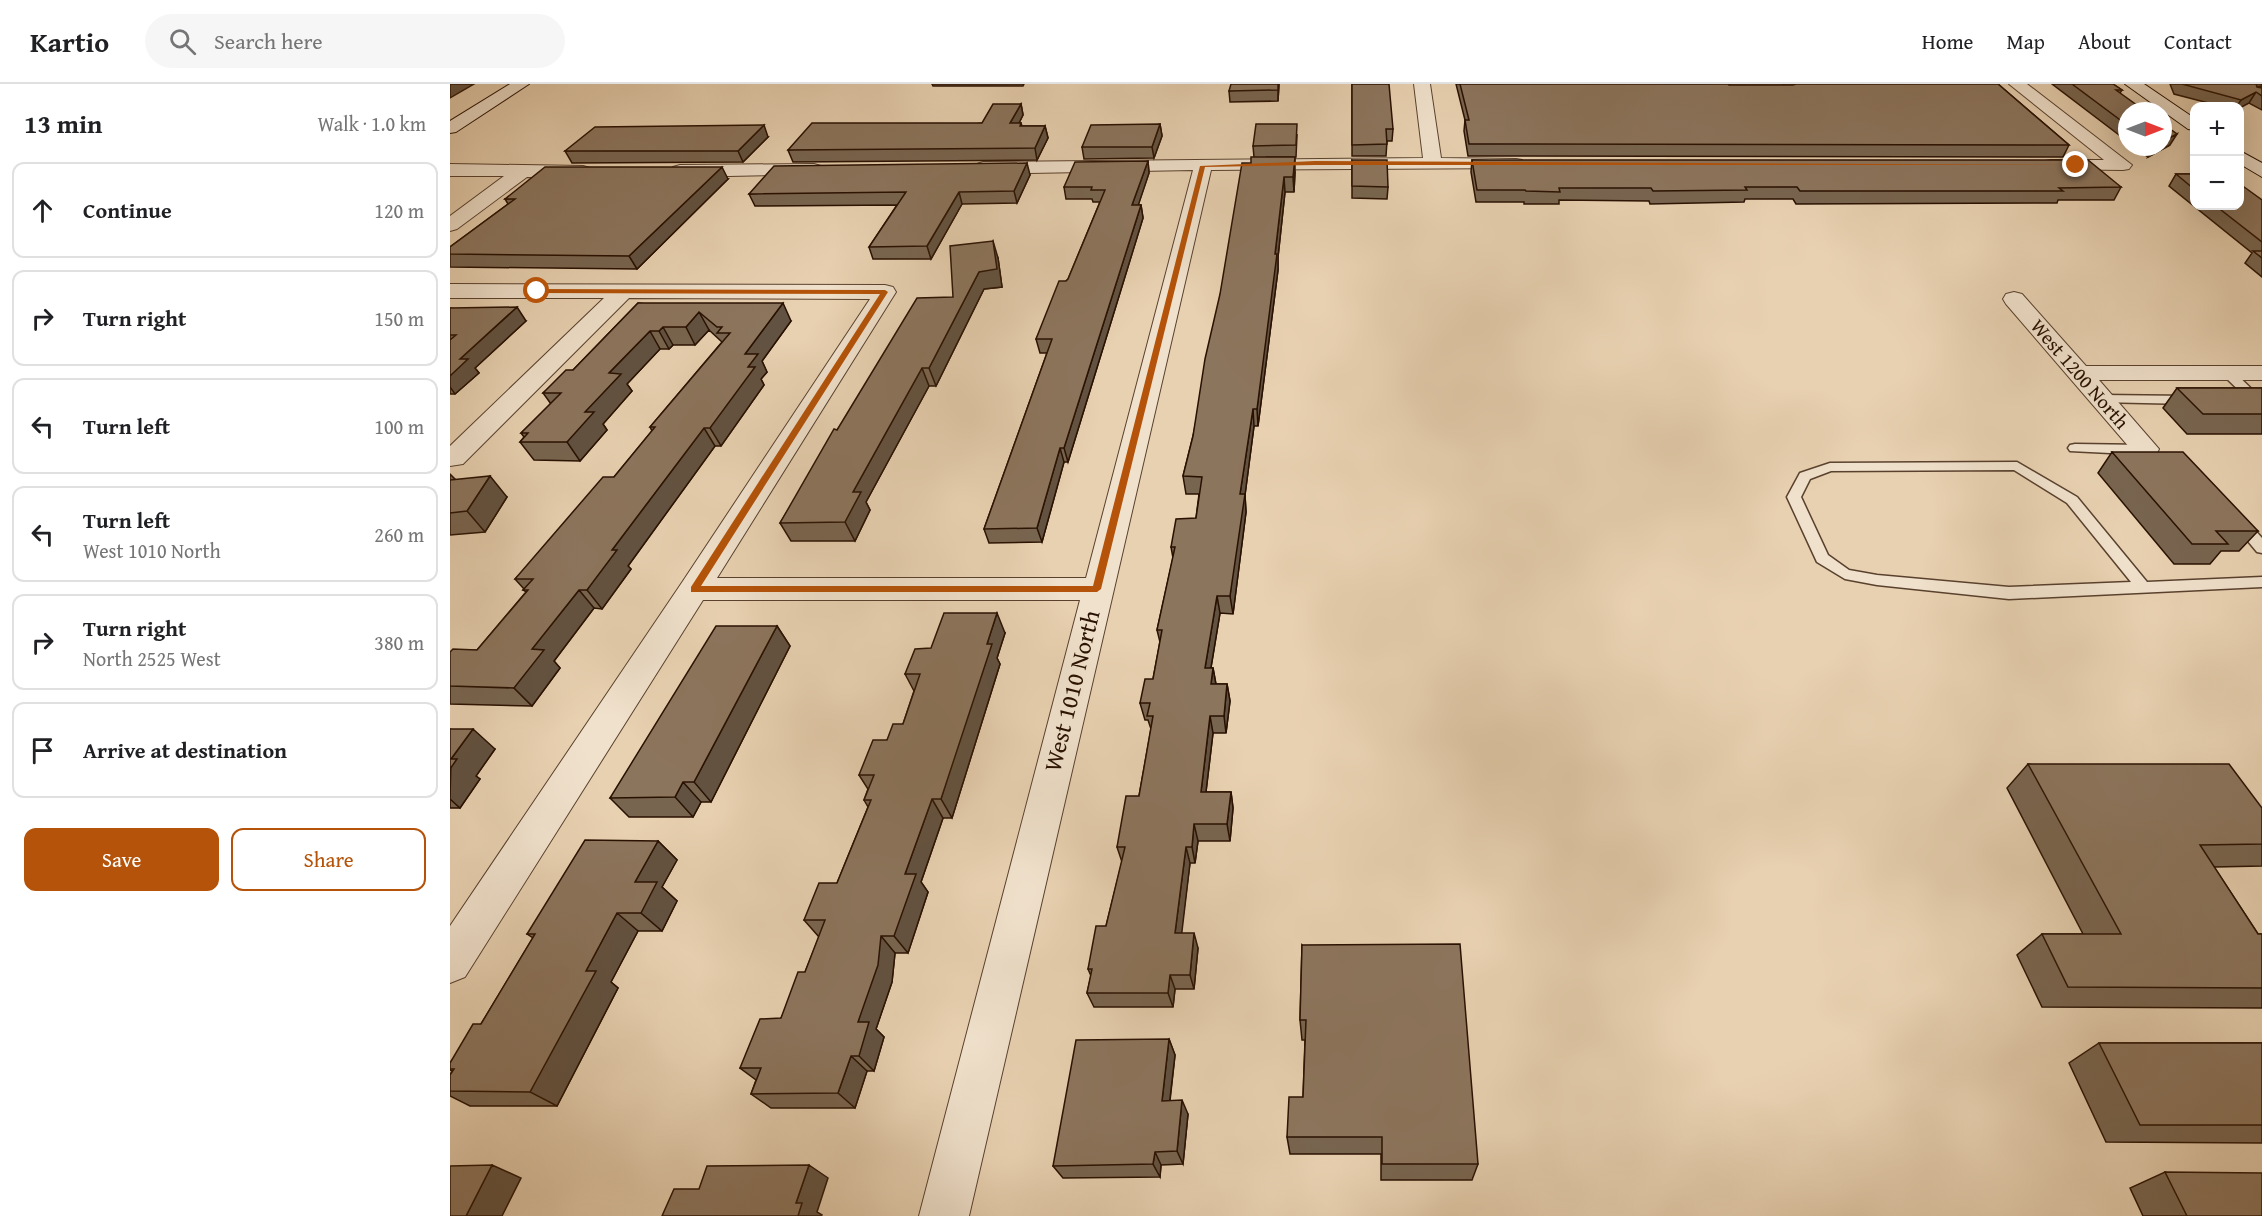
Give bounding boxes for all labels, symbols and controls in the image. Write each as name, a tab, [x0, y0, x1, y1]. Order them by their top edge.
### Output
search box	[145, 14, 565, 68]
text: Kartio	[30, 21, 109, 62]
icon: search	[166, 25, 199, 58]
text: Search here	[214, 25, 323, 57]
text: Home	[1922, 26, 1973, 57]
text: Map	[2006, 26, 2045, 57]
text: About	[2078, 26, 2131, 57]
text: Contact	[2164, 26, 2232, 57]
north arrow	[2118, 102, 2172, 156]
map controls	[2190, 102, 2244, 210]
button: +	[2190, 102, 2244, 156]
text: 13 min	[24, 104, 102, 143]
text: Walk · 1.0 km	[317, 109, 426, 138]
route end	[2062, 151, 2088, 177]
button: −	[2190, 156, 2244, 210]
icon: ahead	[26, 194, 59, 227]
text: Continue	[83, 194, 172, 226]
text: 120 m	[374, 196, 424, 225]
route start	[523, 277, 549, 303]
icon: right	[26, 302, 59, 335]
text: Turn right	[83, 302, 186, 334]
text: 150 m	[374, 304, 424, 333]
street label: West 1200 North	[2024, 312, 2137, 435]
icon: left	[26, 410, 59, 443]
text: Turn left	[83, 410, 170, 442]
text: 100 m	[374, 412, 424, 441]
text: Turn left	[83, 504, 170, 536]
icon: left	[26, 518, 59, 551]
text: 260 m	[374, 520, 424, 549]
text: West 1010 North	[83, 536, 221, 565]
street label: West 1010 North	[1035, 606, 1109, 775]
text: Turn right	[83, 612, 186, 644]
icon: right	[26, 626, 59, 659]
text: 380 m	[374, 628, 424, 657]
text: North 2525 West	[83, 644, 221, 673]
icon: arrive	[26, 734, 59, 767]
text: Arrive at destination	[83, 734, 287, 766]
button: Save	[24, 828, 219, 891]
button: Share	[231, 828, 426, 891]

